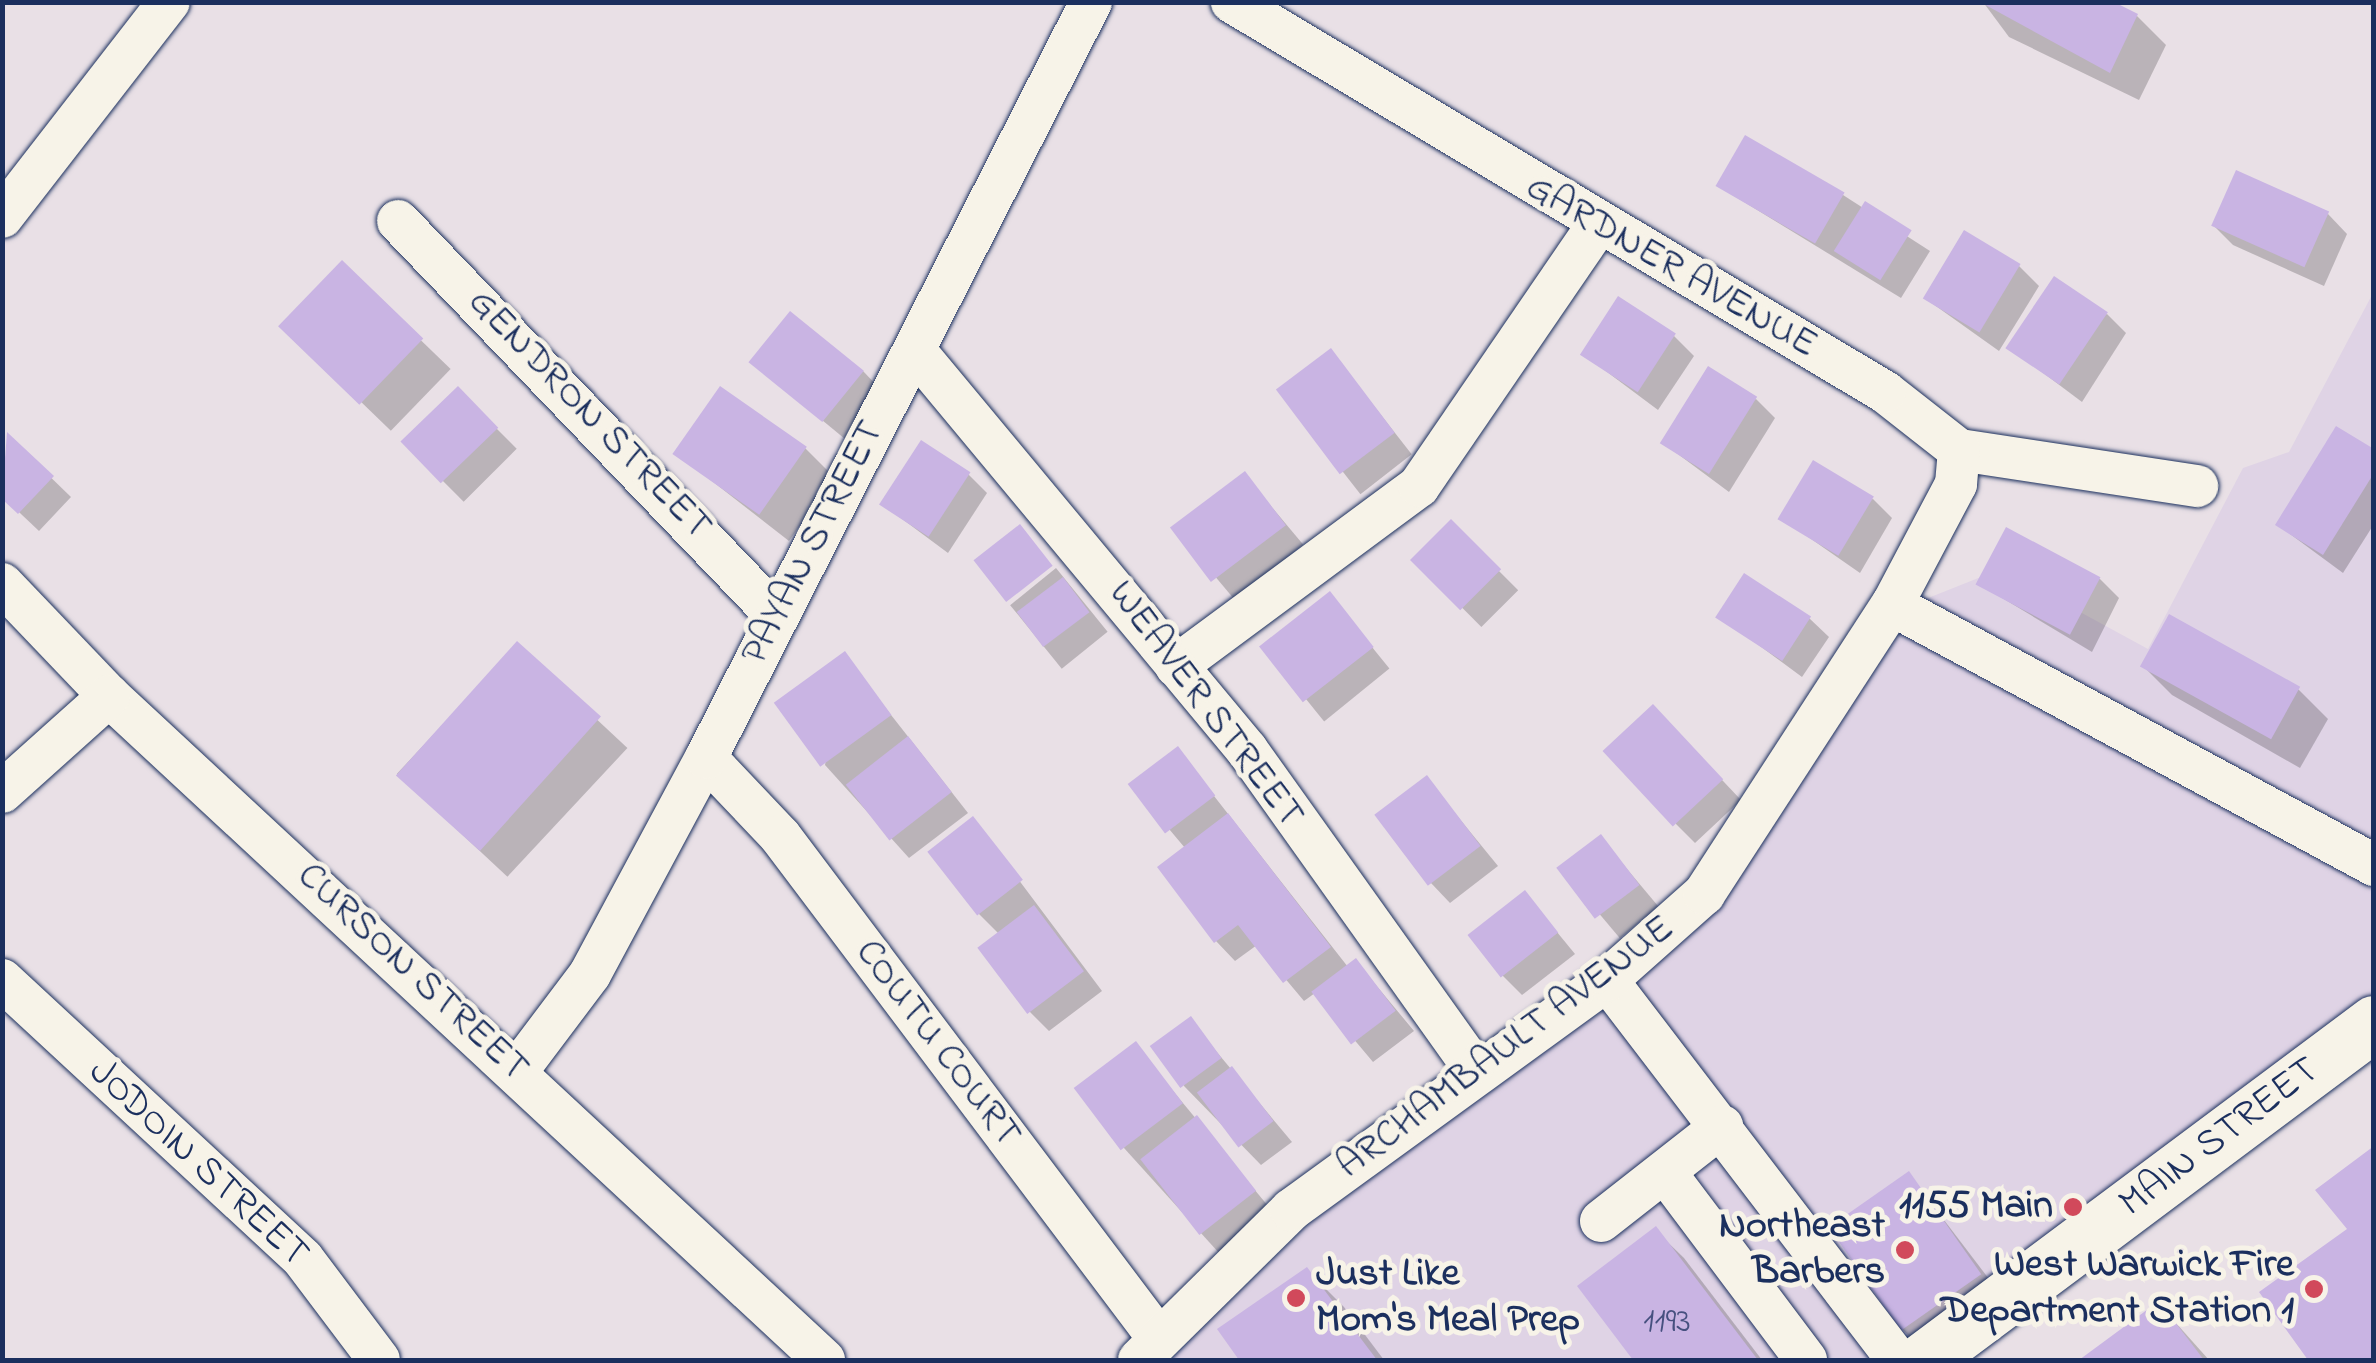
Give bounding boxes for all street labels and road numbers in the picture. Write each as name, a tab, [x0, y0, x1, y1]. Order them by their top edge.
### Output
street label: GARDNER AVENUE	[1517, 164, 1825, 370]
street label: GENDRON STREET	[457, 279, 721, 551]
street label: PAYAN STREET	[732, 413, 896, 673]
street label: WEAVER STREET	[1096, 572, 1314, 838]
street label: CURSON STREET	[286, 853, 538, 1093]
street label: ARCHAMBAULT AVENUE	[1328, 905, 1684, 1191]
street label: COUTU COURT	[843, 931, 1031, 1157]
street label: MAIN STREET	[2111, 1047, 2329, 1229]
street label: JODOIN STREET	[78, 1049, 318, 1279]

